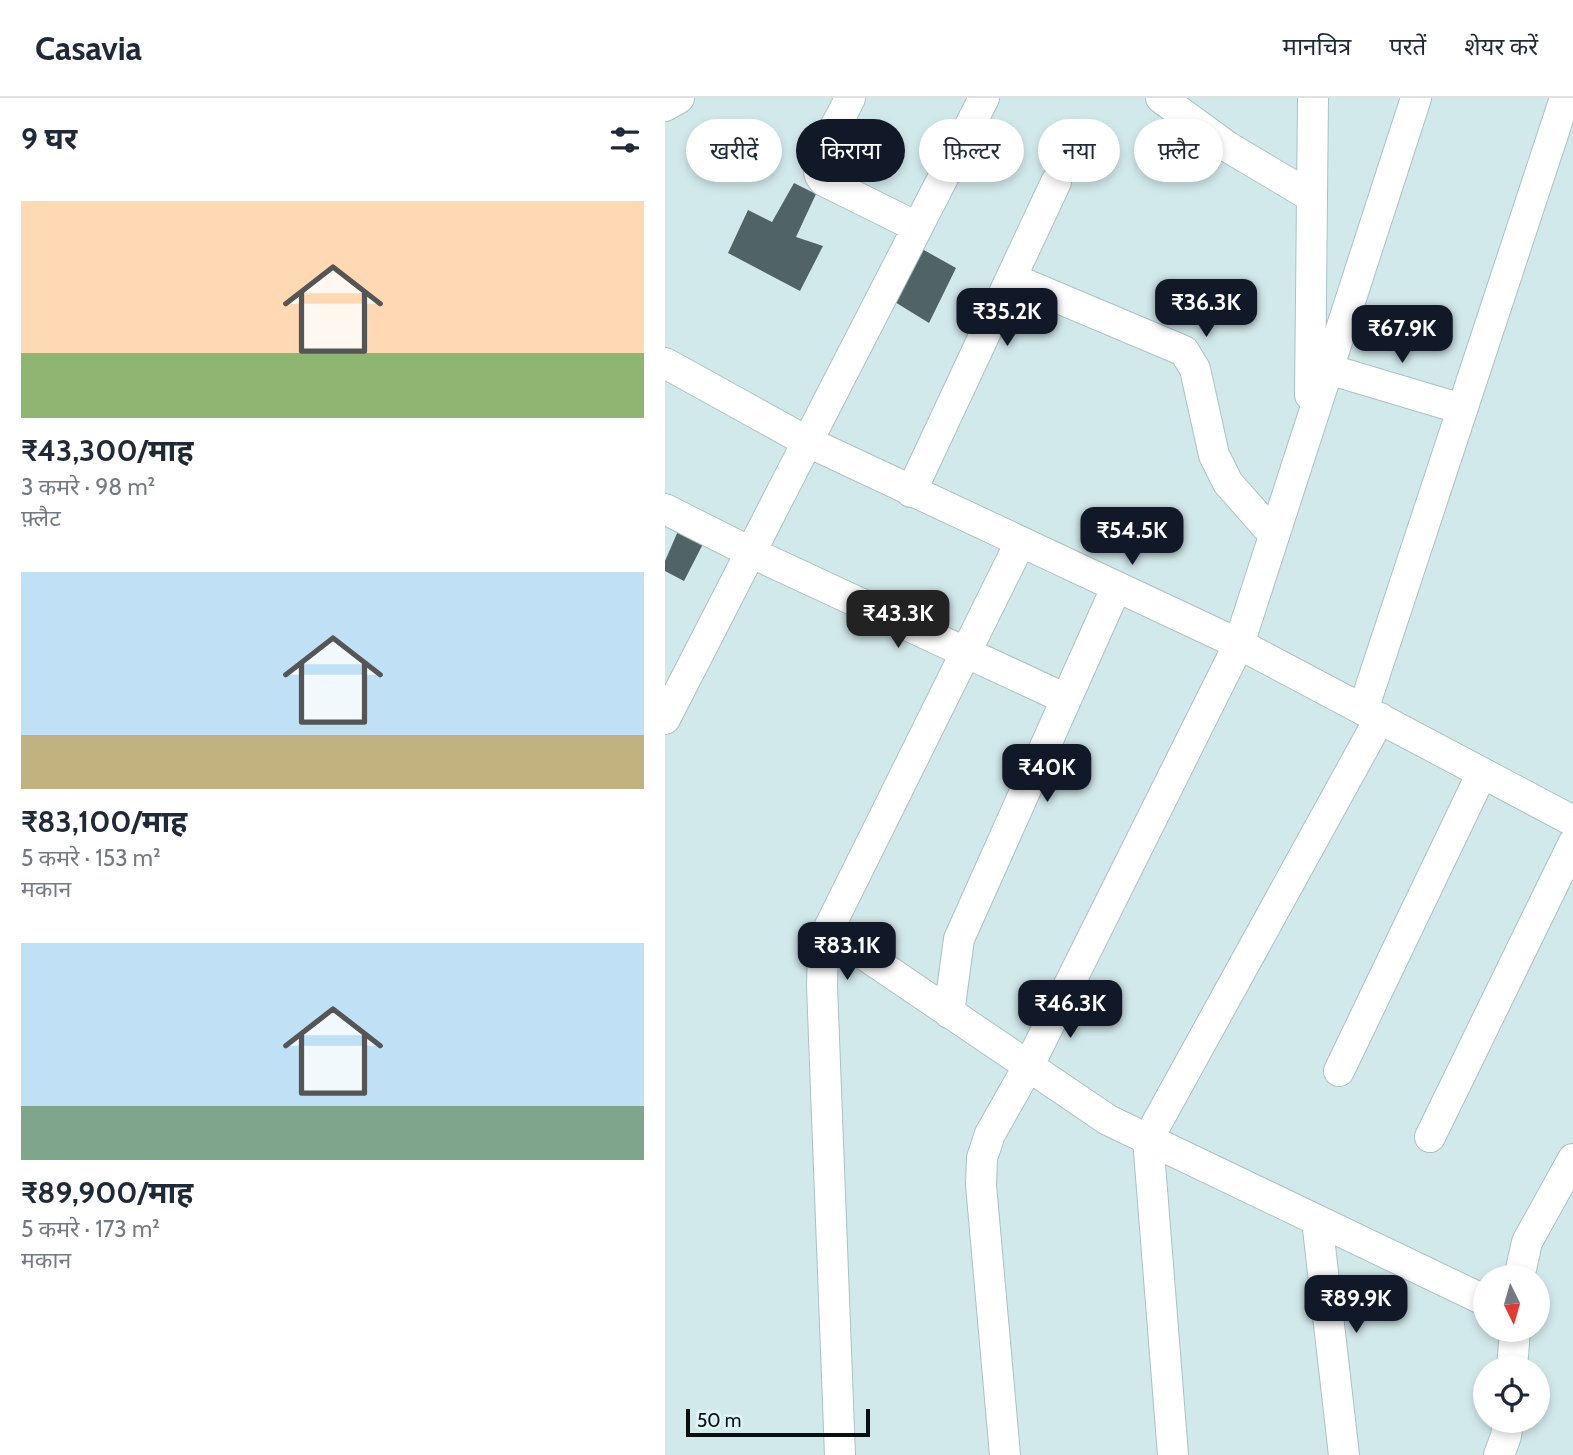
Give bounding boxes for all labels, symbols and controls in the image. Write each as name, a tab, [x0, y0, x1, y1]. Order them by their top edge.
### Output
text: Casavia	[35, 28, 142, 68]
text: मानचित्र	[1283, 32, 1351, 61]
text: परतें	[1389, 32, 1426, 61]
text: शेयर करें	[1464, 32, 1538, 61]
chip: खरीदें	[686, 119, 782, 182]
chip: किराया	[796, 119, 905, 182]
chip: फ़िल्टर	[919, 119, 1024, 182]
chip: नया	[1038, 119, 1120, 182]
chip: फ़्लैट	[1134, 119, 1223, 182]
text: 9 घर	[21, 120, 77, 157]
icon: filters	[606, 121, 644, 159]
icon: home	[270, 246, 396, 372]
pin: ₹36.3K	[1149, 280, 1263, 339]
pin: ₹35.2K	[950, 288, 1064, 348]
text: ₹36.3K	[1171, 288, 1241, 316]
text: ₹35.2K	[973, 297, 1041, 325]
pin: ₹67.9K	[1345, 306, 1459, 365]
text: ₹67.9K	[1368, 314, 1436, 342]
text: ₹43,300/माह	[21, 432, 193, 469]
text: 3 कमरे · 98 m²	[21, 473, 155, 501]
text: फ़्लैट	[21, 504, 61, 532]
pin: ₹54.5K	[1075, 508, 1189, 567]
text: ₹54.5K	[1096, 516, 1168, 544]
pin: ₹43.3K	[841, 590, 955, 650]
text: ₹43.3K	[862, 599, 934, 627]
icon: home	[270, 617, 396, 743]
pin: ₹40K	[1006, 744, 1088, 804]
text: ₹40K	[1018, 753, 1076, 781]
text: ₹83,100/माह	[21, 803, 187, 840]
text: 5 कमरे · 153 m²	[21, 844, 161, 872]
text: मकान	[21, 875, 71, 903]
pin: ₹83.1K	[790, 922, 904, 982]
text: ₹83.1K	[814, 931, 880, 959]
pin: ₹46.3K	[1013, 981, 1127, 1040]
icon: home	[270, 988, 396, 1114]
text: ₹46.3K	[1034, 989, 1106, 1017]
text: ₹89,900/माह	[21, 1174, 193, 1211]
text: 5 कमरे · 173 m²	[21, 1215, 160, 1243]
text: मकान	[21, 1246, 71, 1274]
north arrow	[1473, 1265, 1551, 1342]
map controls	[1473, 1265, 1550, 1433]
pin: ₹89.9K	[1299, 1276, 1413, 1335]
text: ₹89.9K	[1320, 1284, 1392, 1312]
button: locate	[1473, 1356, 1550, 1433]
scale bar	[686, 1406, 870, 1438]
text: 50 m	[697, 1409, 741, 1432]

